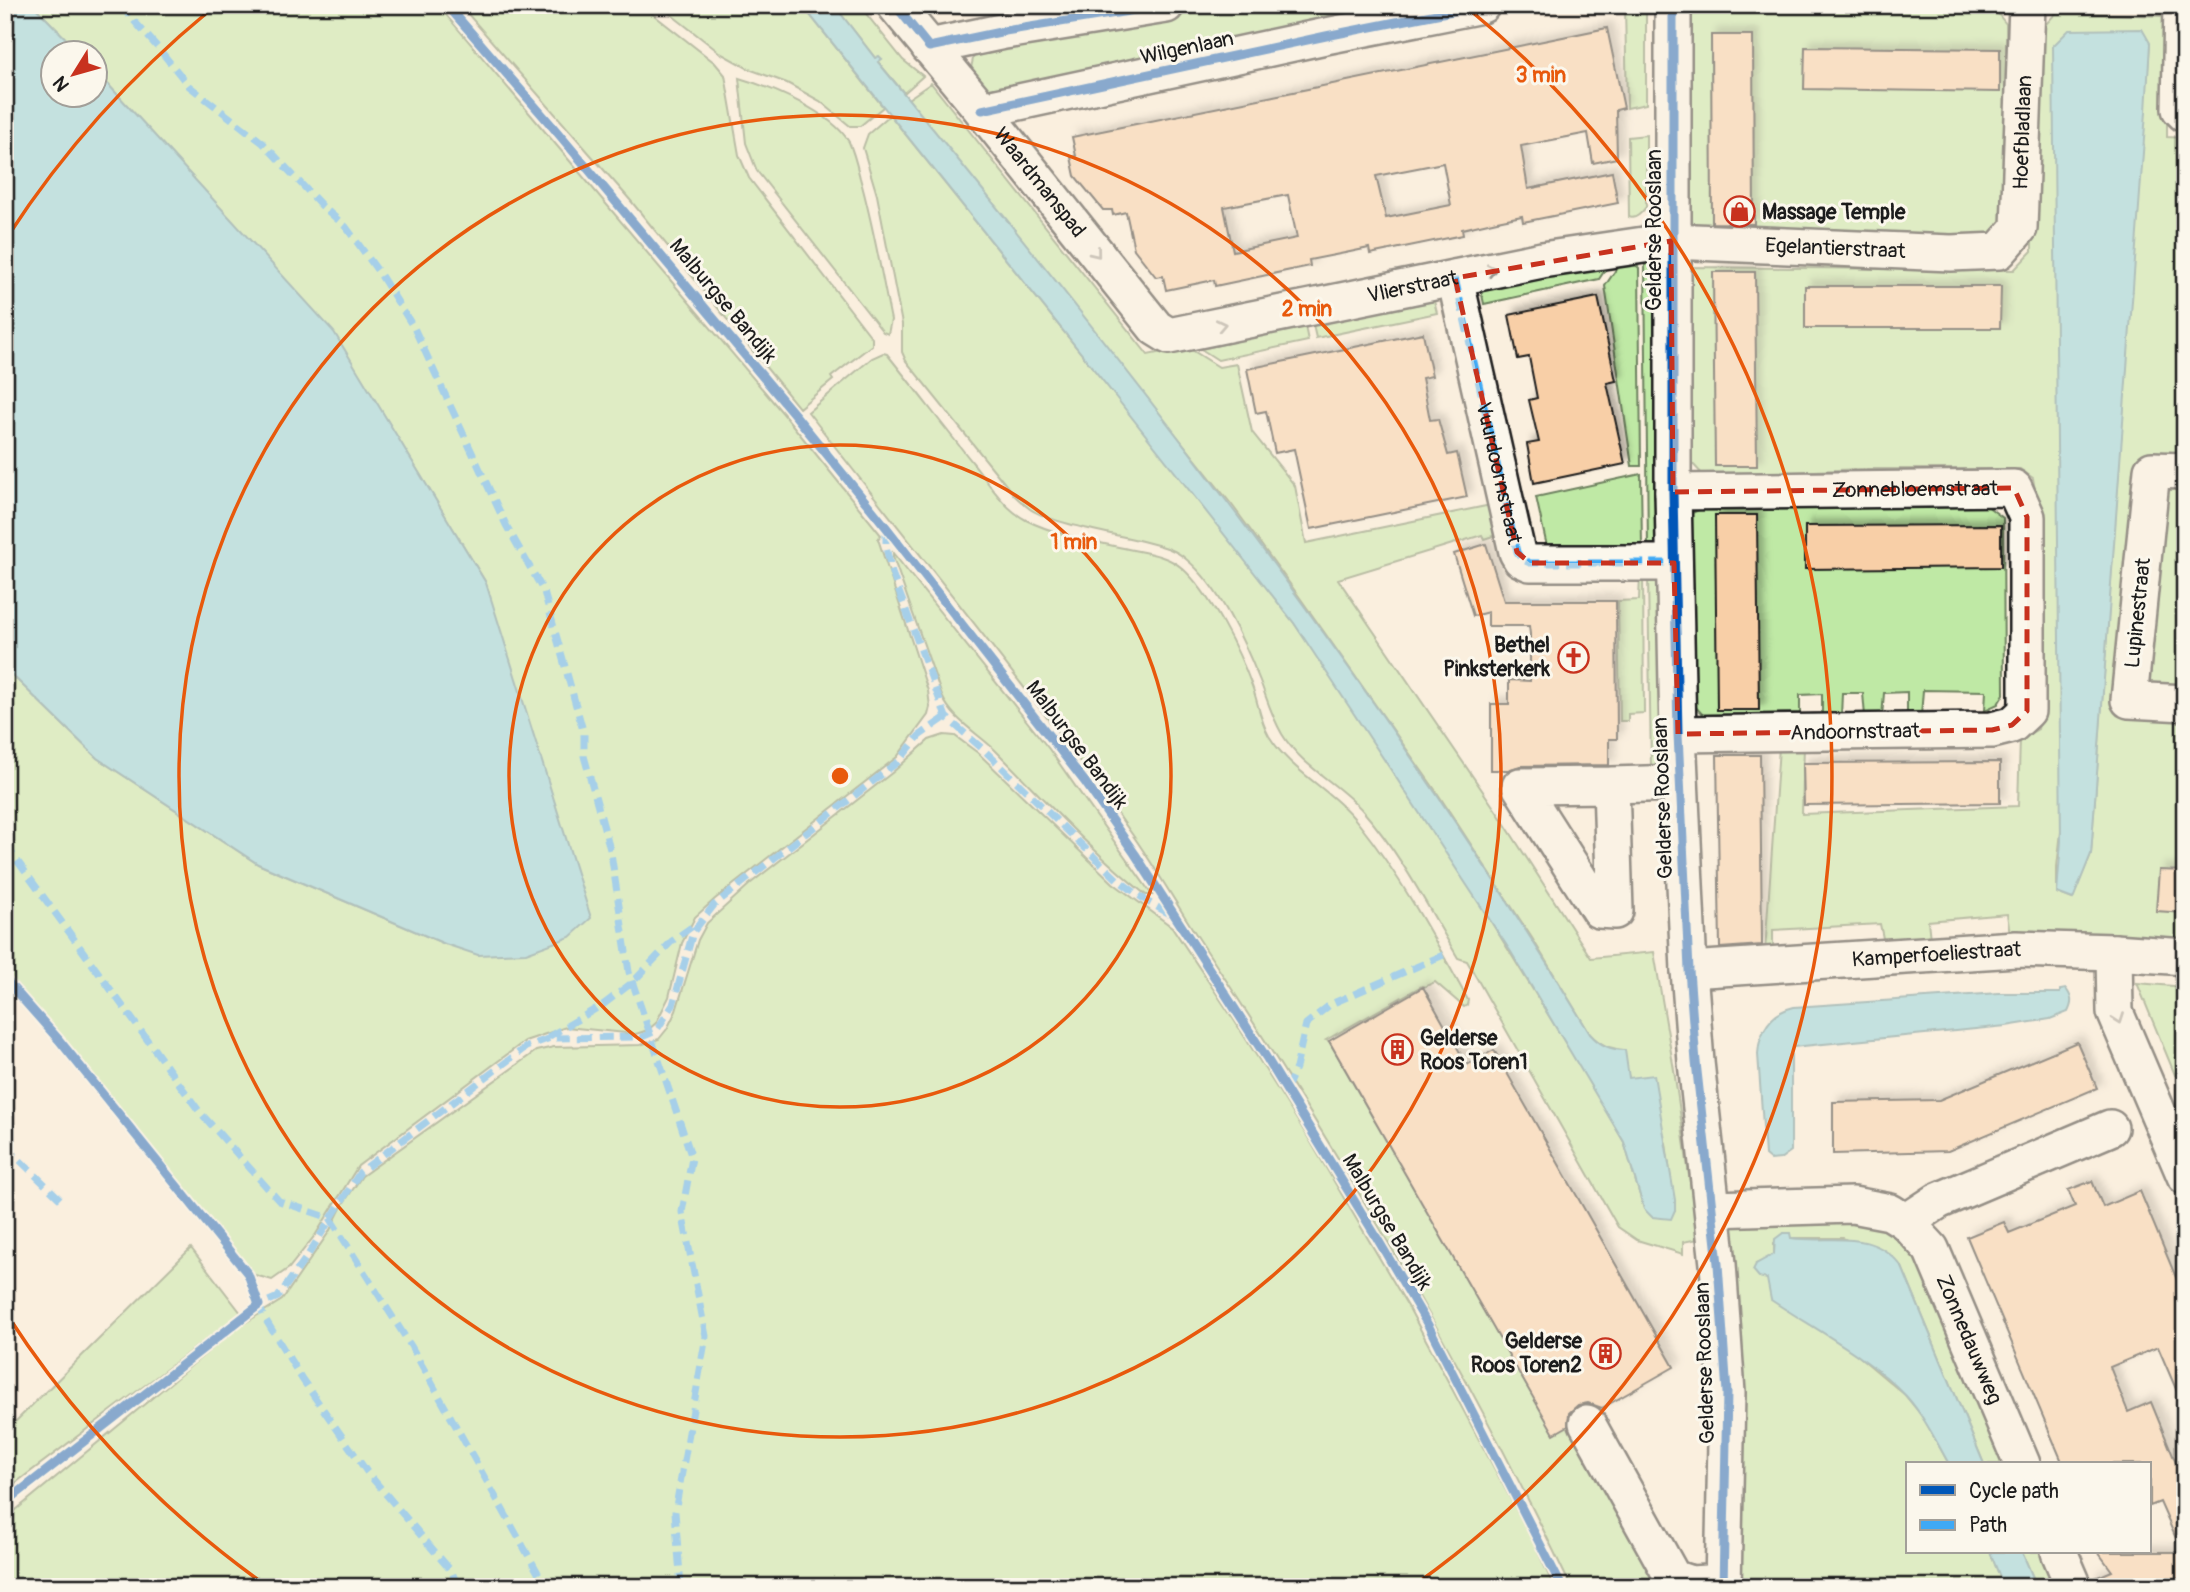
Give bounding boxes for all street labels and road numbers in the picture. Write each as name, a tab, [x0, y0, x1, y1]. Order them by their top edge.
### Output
street label: Wilgenlaan	[1138, 25, 1236, 71]
street label: Hoefbladlaan	[2007, 75, 2038, 190]
street label: Waardmanspad	[988, 122, 1092, 243]
street label: Gelderse Rooslaan	[1641, 149, 1668, 311]
street label: Egelantierstraat	[1764, 232, 1907, 265]
street label: Malburgse Bandijk	[663, 233, 783, 369]
street label: Vlierstraat	[1365, 264, 1461, 309]
street label: Vuurdoornstraat	[1470, 399, 1528, 547]
street label: Zonnebloemstraat	[1832, 475, 1999, 504]
street label: Lupinestraat	[2119, 556, 2157, 670]
street label: Malburgse Bandijk	[1020, 675, 1134, 815]
street label: Gelderse Rooslaan	[1647, 717, 1679, 879]
street label: Andoornstraat	[1790, 717, 1921, 747]
street label: Kamperfoeliestraat	[1851, 935, 2022, 973]
street label: Malburgse Bandijk	[1336, 1149, 1438, 1295]
street label: Zonnedauwweg	[1930, 1271, 2009, 1408]
street label: Gelderse Rooslaan	[1689, 1282, 1721, 1444]

